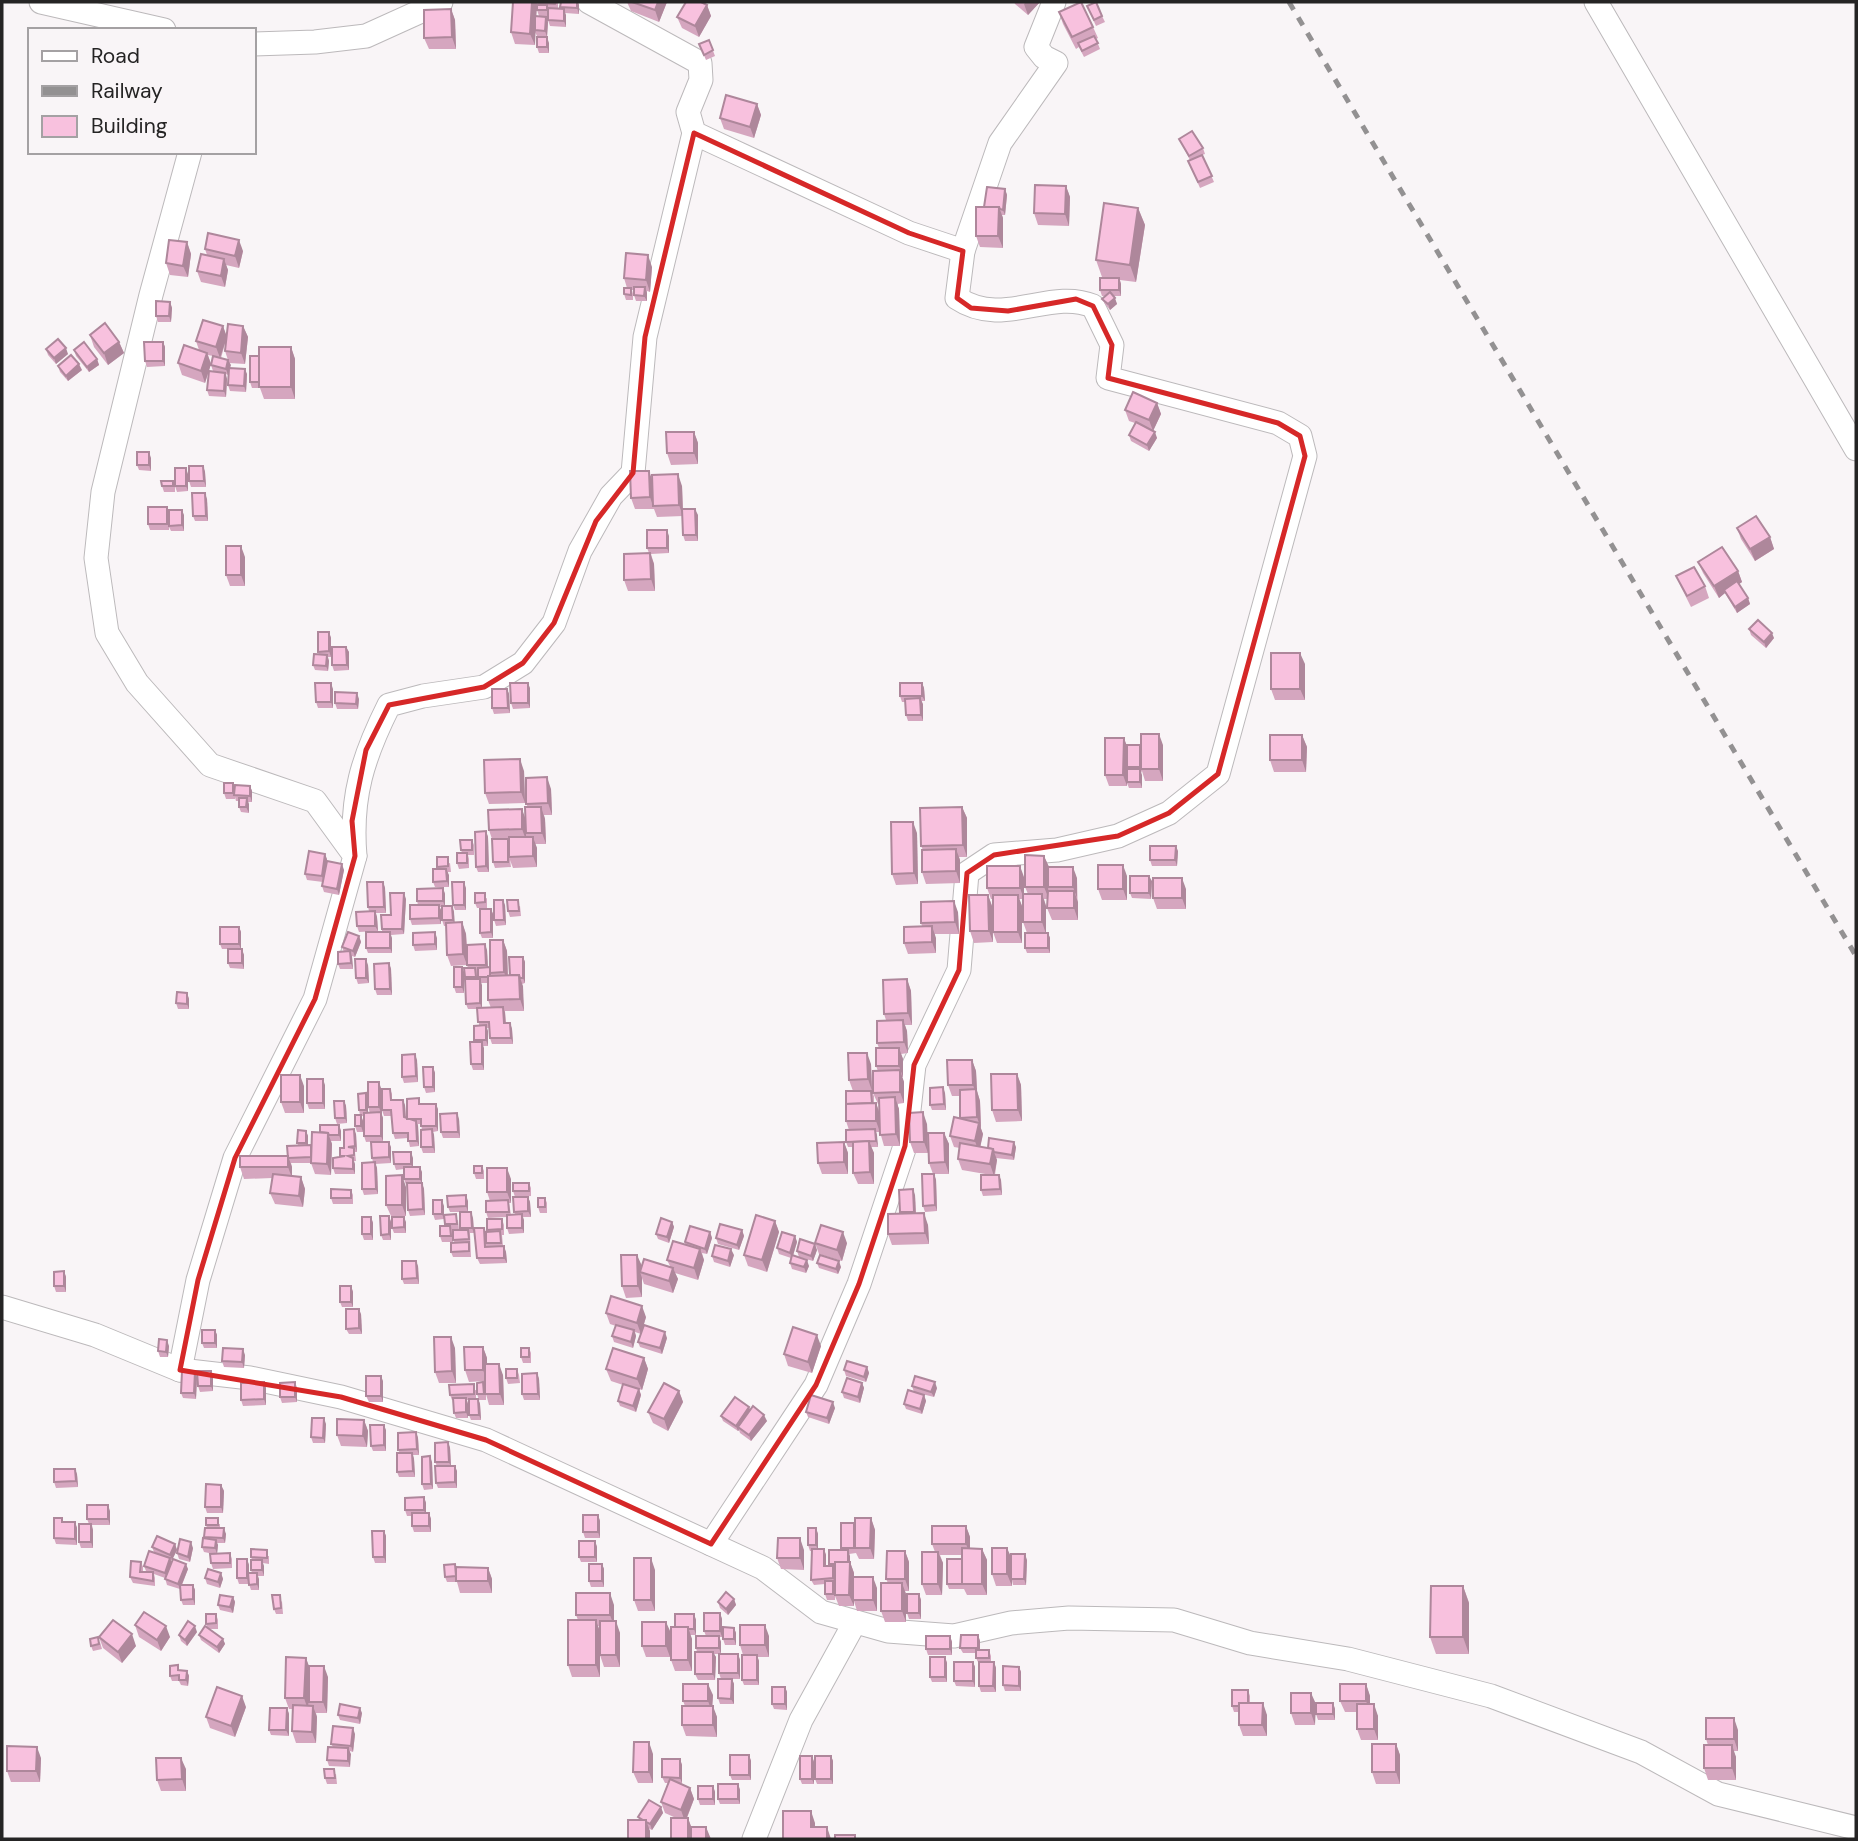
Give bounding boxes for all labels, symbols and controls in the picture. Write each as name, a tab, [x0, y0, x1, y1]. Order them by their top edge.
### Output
legend	[28, 28, 256, 154]
text: Road	[91, 42, 140, 70]
text: Railway	[91, 77, 163, 105]
text: Building	[91, 112, 168, 140]

